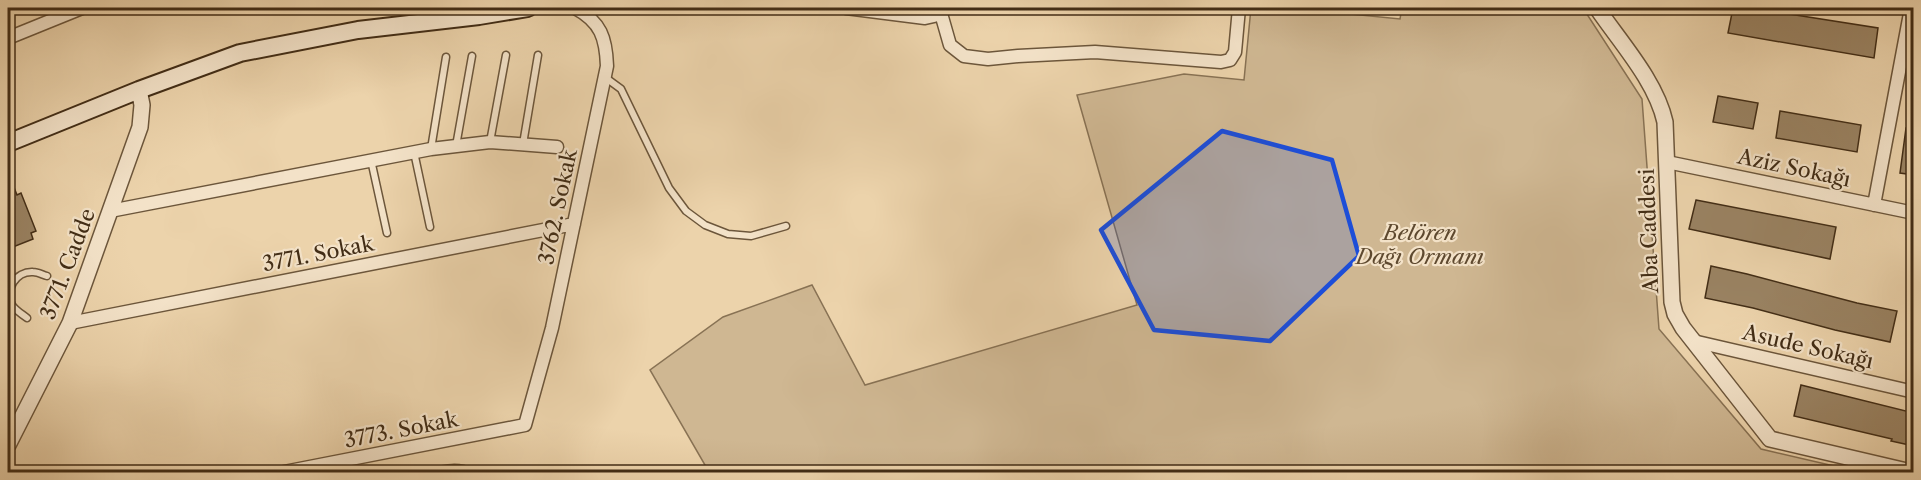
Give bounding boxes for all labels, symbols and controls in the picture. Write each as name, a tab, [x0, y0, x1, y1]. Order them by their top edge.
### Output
street label: Aziz Sokağı	[1734, 143, 1853, 192]
street label: 3762. Sokak	[533, 146, 582, 267]
street label: Aba Caddesi	[1634, 168, 1663, 295]
street label: 3771. Cadde	[35, 205, 100, 323]
park label: Belören Dağı Ormanı	[1354, 220, 1484, 269]
street label: 3771. Sokak	[260, 230, 376, 277]
street label: Asude Sokağı	[1739, 319, 1876, 374]
street label: 3773. Sokak	[342, 406, 461, 453]

